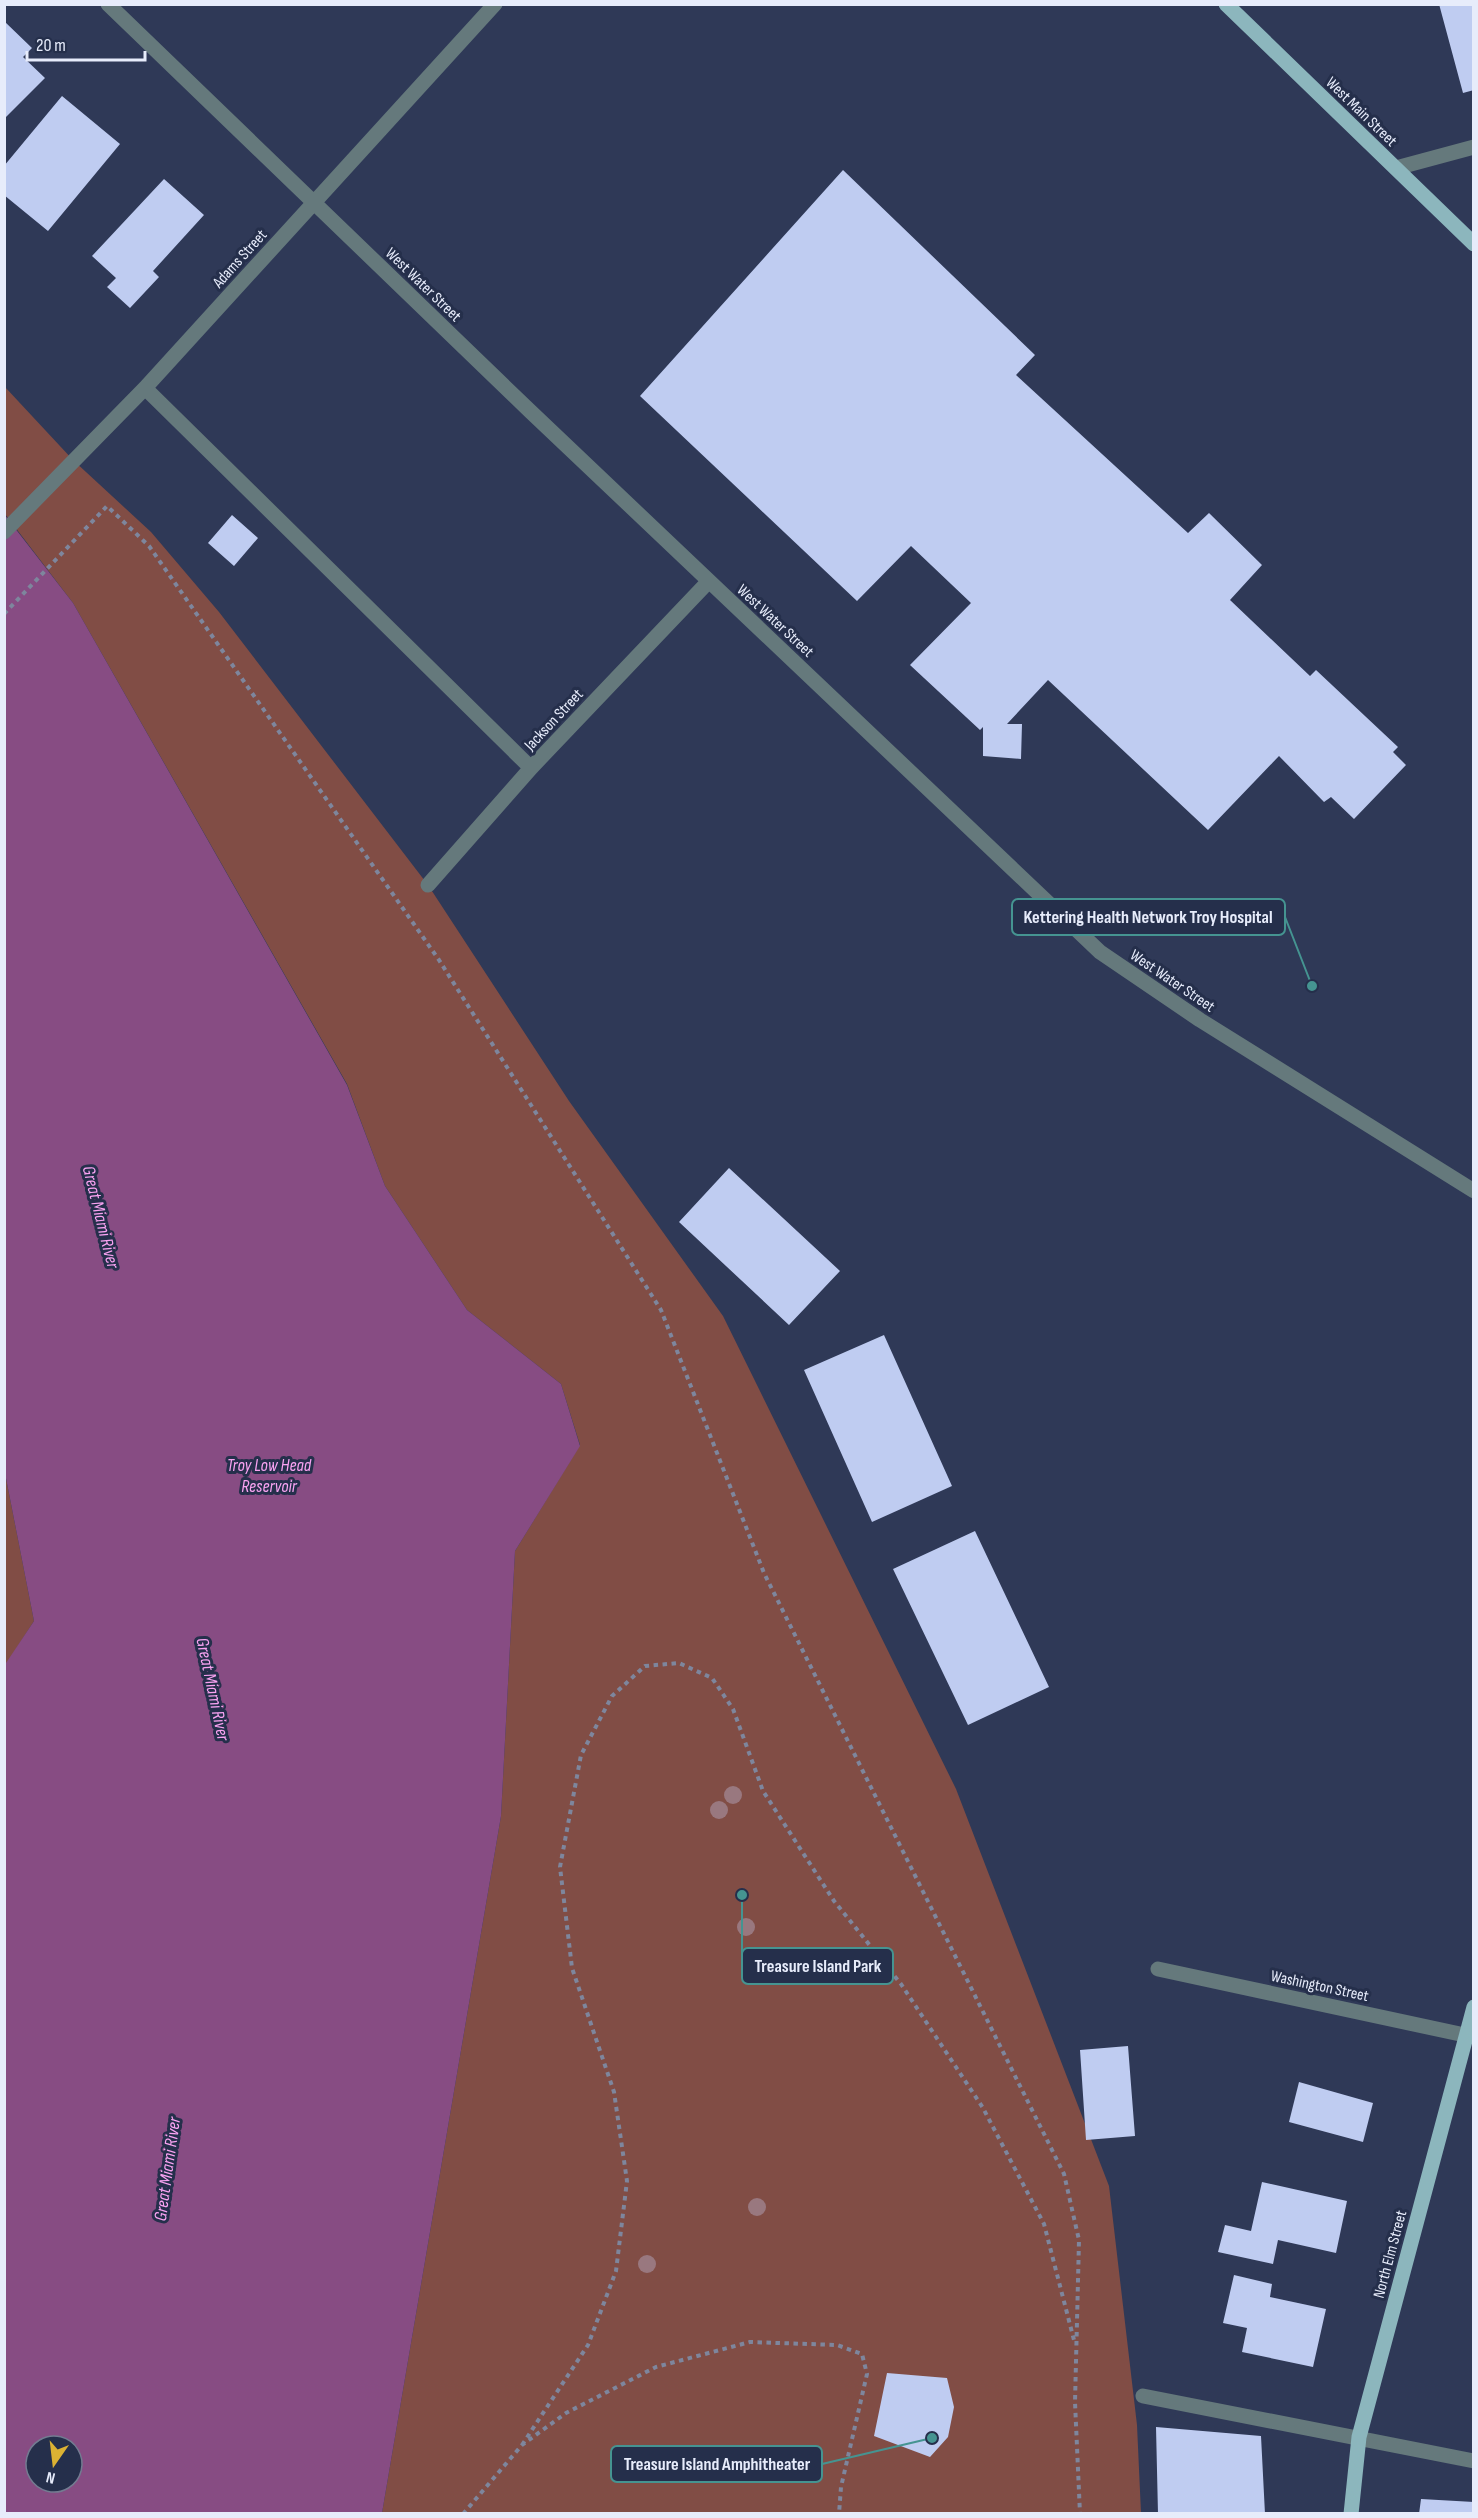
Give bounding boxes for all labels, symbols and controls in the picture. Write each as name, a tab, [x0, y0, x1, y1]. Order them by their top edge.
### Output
scale bar	[27, 24, 146, 62]
text: 20 m	[36, 35, 66, 56]
street label: West Main Street	[1321, 73, 1401, 151]
street label: Adams Street	[208, 226, 271, 293]
street label: West Water Street	[381, 244, 465, 326]
street label: West Water Street	[733, 581, 817, 662]
street label: Jackson Street	[520, 685, 587, 755]
callout: Kettering Health Network Troy Hospital	[1012, 899, 1285, 935]
text: Kettering Health Network Troy Hospital	[1023, 907, 1273, 928]
street label: West Water Street	[1126, 946, 1218, 1017]
water label: Great Miami River	[78, 1164, 124, 1271]
water label: Troy Low Head Reservoir	[227, 1455, 312, 1497]
water label: Great Miami River	[191, 1636, 234, 1743]
callout: Treasure Island Park	[742, 1948, 893, 1984]
text: Treasure Island Park	[755, 1956, 882, 1977]
street label: Washington Street	[1269, 1967, 1370, 2006]
water label: Great Miami River	[150, 2115, 185, 2222]
street label: North Elm Street	[1370, 2208, 1411, 2300]
north arrow	[24, 2434, 84, 2494]
callout: Treasure Island Amphitheater	[611, 2446, 822, 2482]
text: Treasure Island Amphitheater	[624, 2454, 811, 2475]
text: N	[44, 2467, 57, 2487]

